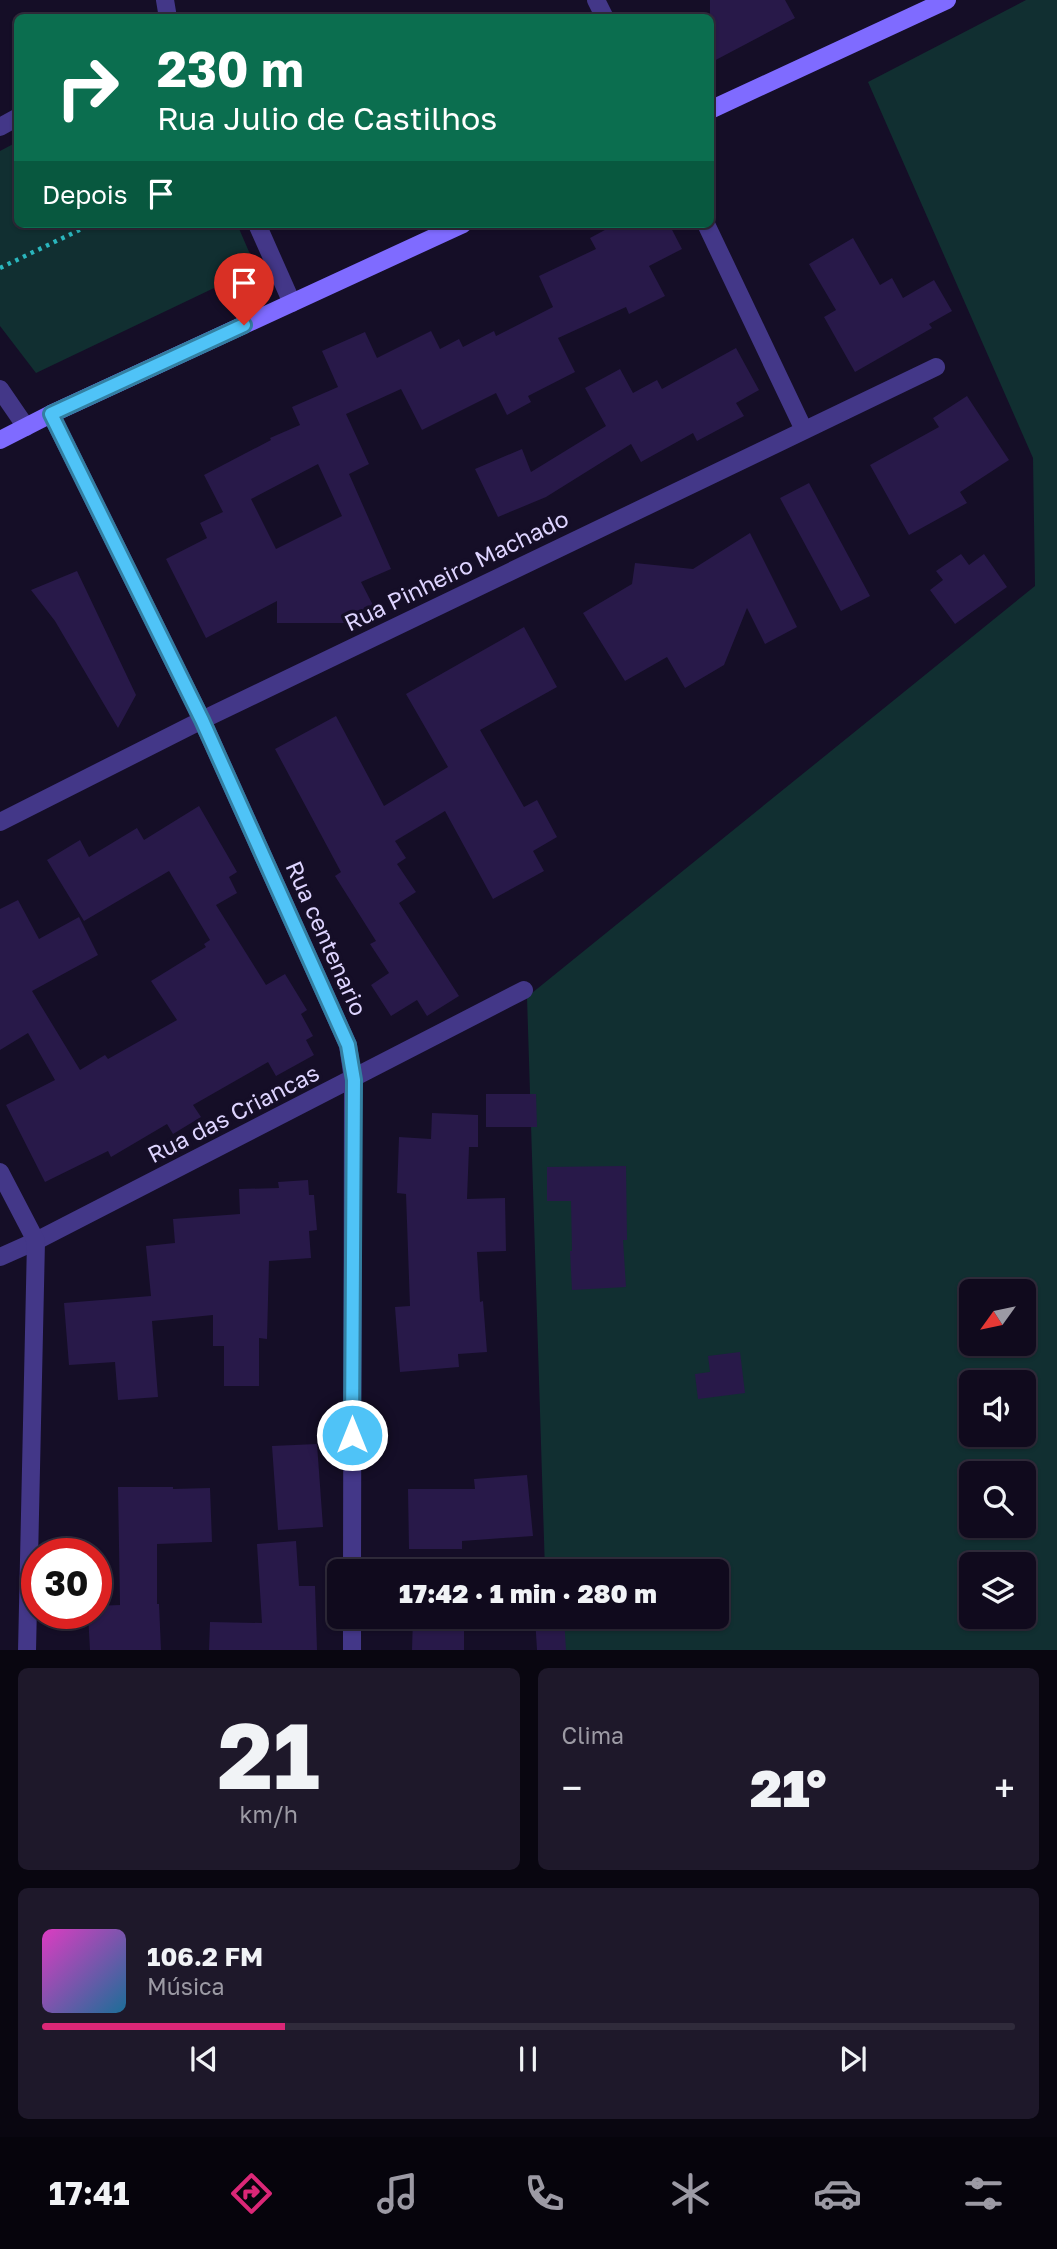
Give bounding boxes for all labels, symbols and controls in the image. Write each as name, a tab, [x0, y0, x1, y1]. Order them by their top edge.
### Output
text: 230 m	[157, 39, 304, 98]
icon: right	[42, 42, 133, 133]
text: Rua Julio de Castilhos	[157, 99, 497, 137]
icon: arrive	[142, 175, 180, 213]
text: Depois	[42, 179, 128, 210]
pin	[214, 253, 274, 325]
icon: arrive	[225, 264, 263, 302]
street label: Rua Pinheiro Machado	[340, 504, 572, 636]
street label: Rua centenario	[280, 856, 374, 1020]
street label: Rua das Criancas	[143, 1058, 323, 1168]
north arrow	[959, 1279, 1036, 1356]
map controls	[959, 1279, 1036, 1629]
button: sound	[959, 1370, 1036, 1447]
position arrow	[315, 1398, 389, 1472]
button: search	[959, 1461, 1036, 1538]
speed limit sign: 30	[21, 1538, 112, 1629]
button: layers	[959, 1552, 1036, 1629]
text: 17:42 · 1 min · 280 m	[399, 1578, 657, 1609]
text: 21	[218, 1700, 320, 1809]
text: Clima	[562, 1721, 624, 1749]
text: 21°	[750, 1756, 827, 1818]
text: −	[562, 1765, 582, 1810]
text: +	[994, 1765, 1015, 1810]
text: km/h	[239, 1800, 298, 1828]
text: 106.2 FM	[147, 1941, 263, 1972]
text: Música	[147, 1972, 225, 2000]
icon: previous	[185, 2040, 223, 2078]
icon: pause	[509, 2040, 547, 2078]
icon: next	[834, 2040, 872, 2078]
icon: directions	[227, 2169, 276, 2218]
icon: music	[373, 2169, 422, 2218]
icon: phone	[520, 2169, 569, 2218]
icon: climate	[666, 2169, 715, 2218]
icon: car	[813, 2169, 862, 2218]
icon: filters	[959, 2169, 1008, 2218]
text: 17:41	[49, 2174, 129, 2212]

